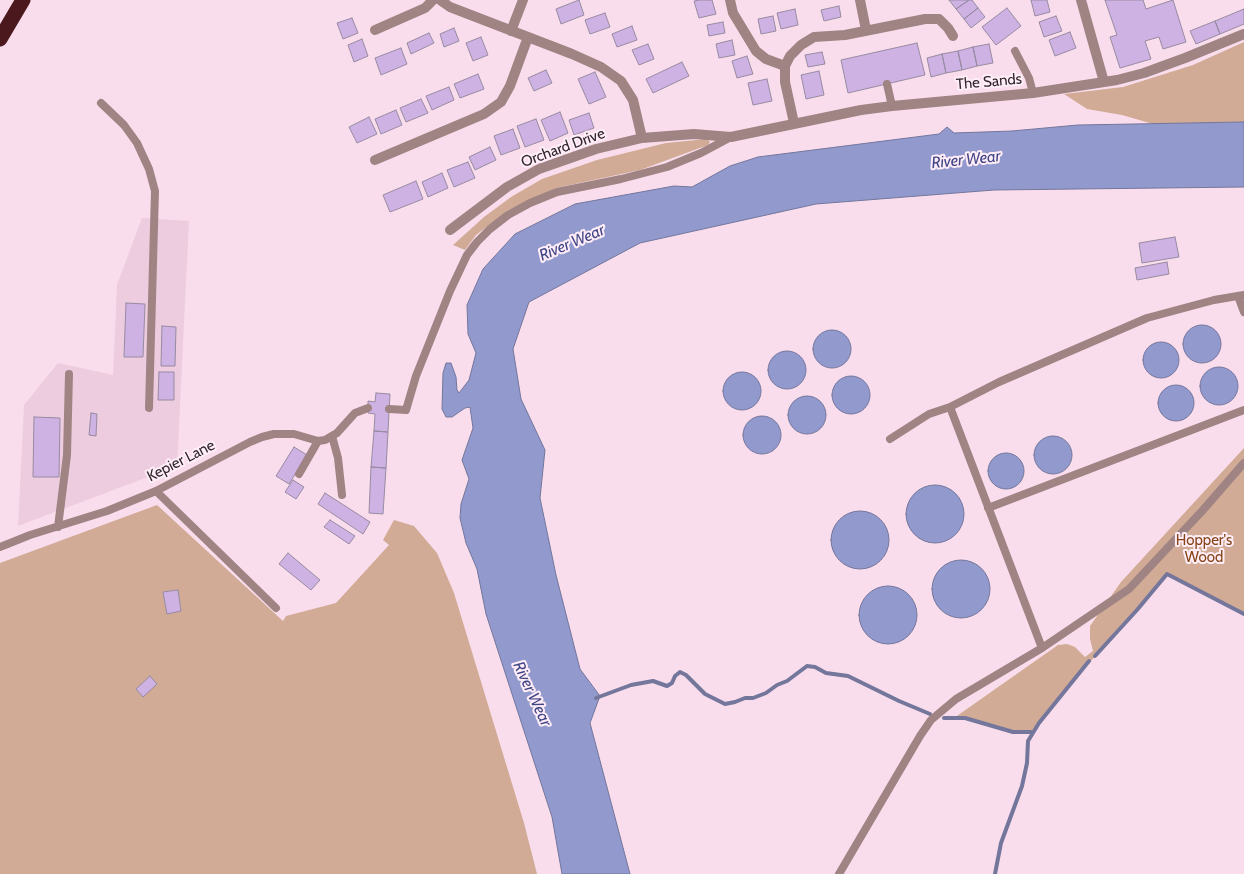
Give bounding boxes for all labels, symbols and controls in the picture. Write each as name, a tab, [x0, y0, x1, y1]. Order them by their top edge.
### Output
street label: The Sands	[955, 70, 1023, 94]
street label: Orchard Drive	[519, 124, 607, 172]
water label: River Wear	[931, 147, 1001, 173]
water label: River Wear	[536, 221, 608, 265]
street label: Kepier Lane	[144, 436, 218, 486]
park label: Hopper's Wood	[1176, 532, 1232, 567]
water label: River Wear	[509, 659, 555, 729]

